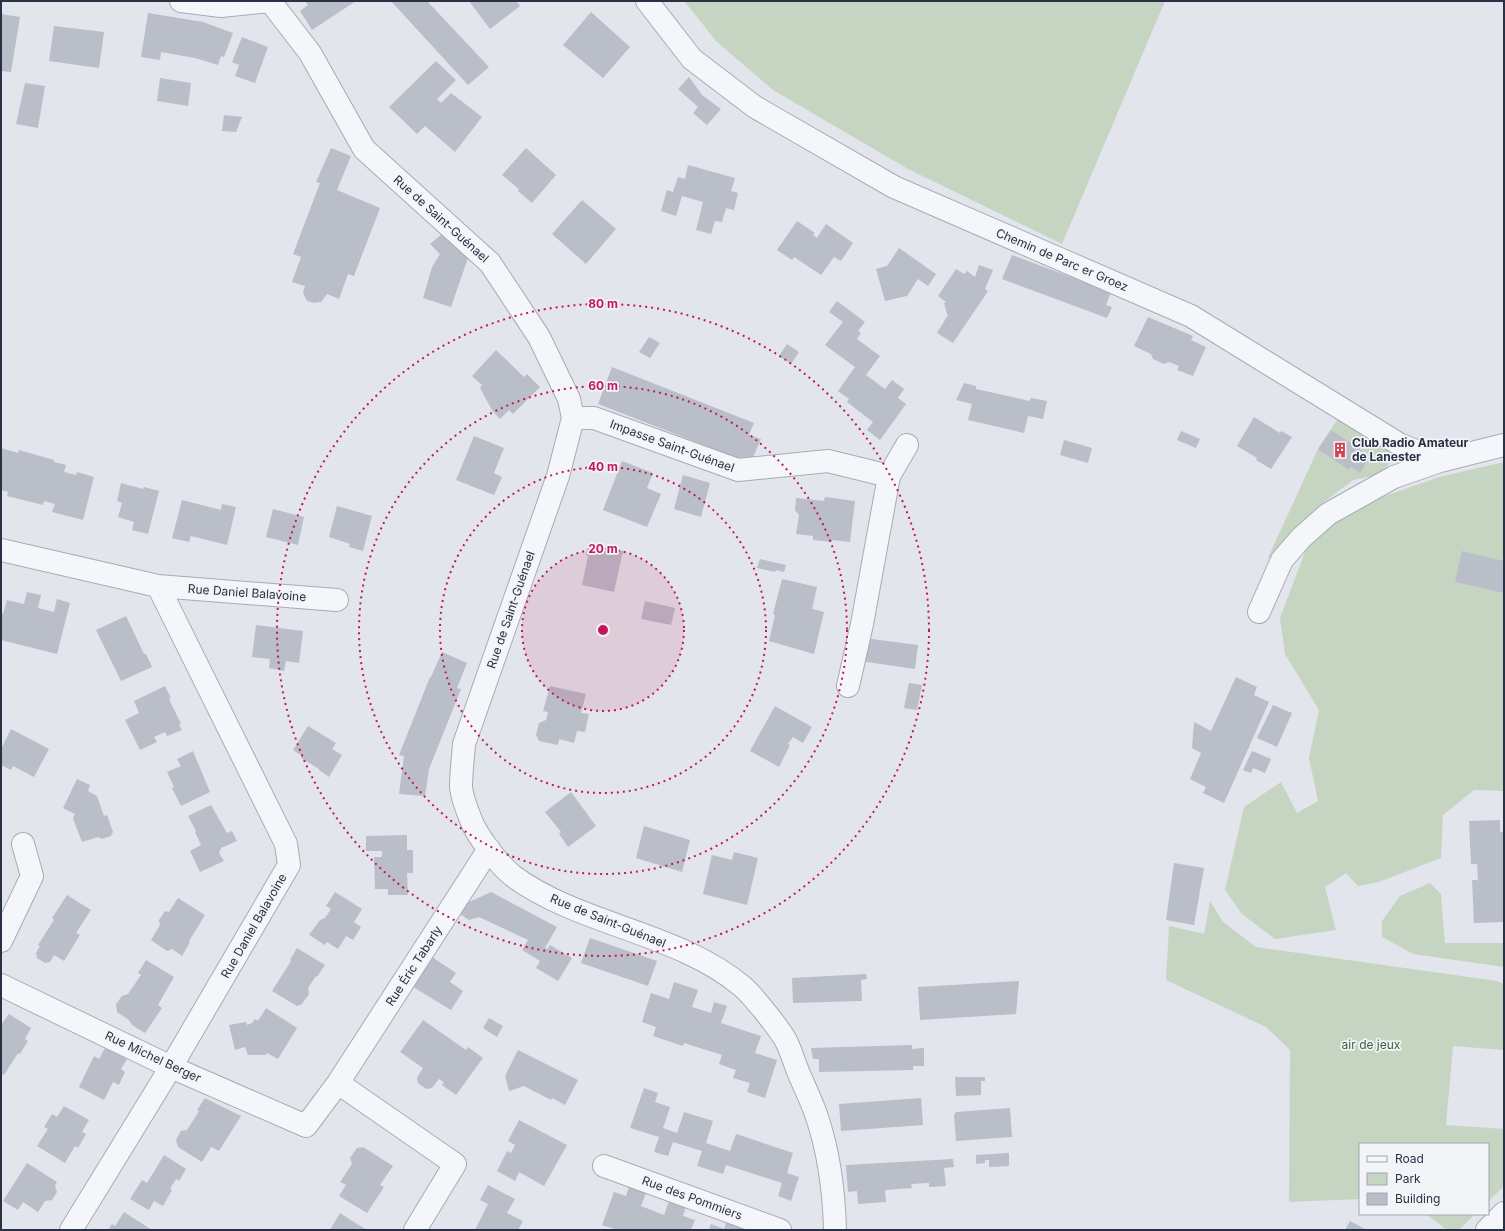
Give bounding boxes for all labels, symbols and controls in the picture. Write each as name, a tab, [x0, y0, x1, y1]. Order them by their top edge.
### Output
street label: Rue de Saint-Guénael	[390, 172, 492, 265]
street label: Chemin de Parc er Groez	[994, 225, 1131, 294]
text: 80 m	[588, 296, 618, 311]
text: 60 m	[588, 378, 618, 393]
street label: Impasse Saint-Guénael	[608, 416, 736, 475]
place label: Club Radio Amateur de Lanester	[1352, 435, 1469, 464]
building icon: Club Radio Amateur de Lanester	[1331, 441, 1349, 459]
text: 40 m	[588, 459, 618, 474]
text: 20 m	[588, 541, 618, 556]
street label: Rue de Saint-Guénael	[483, 549, 538, 671]
street label: Rue Daniel Balavoine	[187, 581, 307, 604]
centre of rings	[596, 623, 610, 637]
street label: Rue Daniel Balavoine	[217, 871, 290, 981]
street label: Rue de Saint-Guénael	[548, 890, 668, 951]
street label: Rue Éric Tabarly	[382, 923, 445, 1009]
street label: Rue Michel Berger	[103, 1028, 204, 1086]
park label: air de jeux	[1342, 1037, 1401, 1052]
legend	[1359, 1143, 1489, 1215]
text: Road	[1395, 1151, 1424, 1166]
text: Park	[1395, 1171, 1421, 1186]
street label: Rue des Pommiers	[640, 1172, 744, 1223]
text: Building	[1395, 1191, 1440, 1206]

